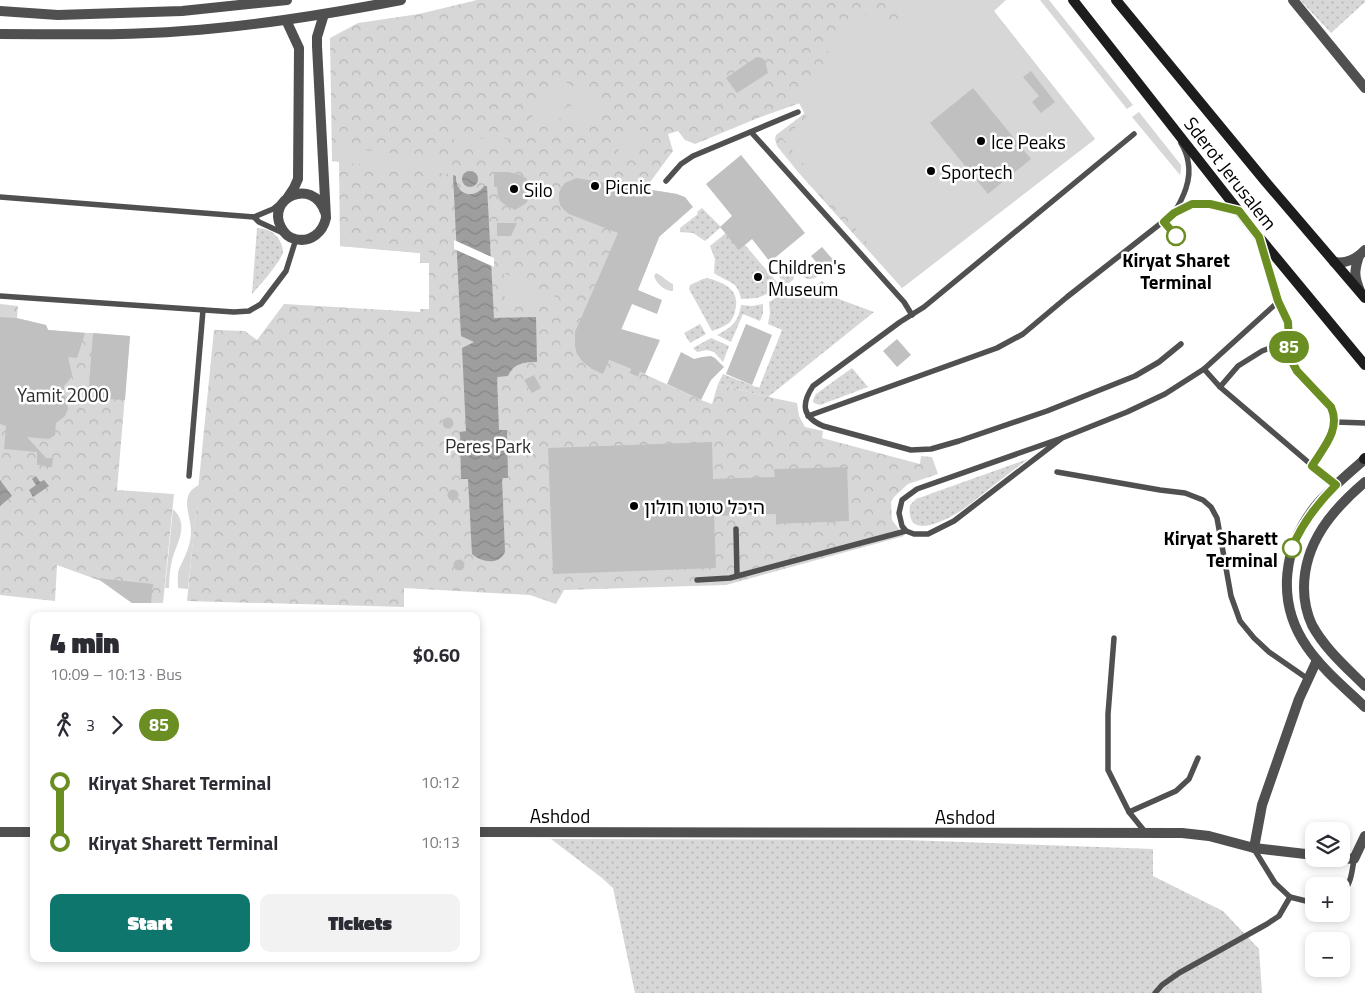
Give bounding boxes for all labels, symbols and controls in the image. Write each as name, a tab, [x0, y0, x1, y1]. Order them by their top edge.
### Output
street label: Sderot Jerusalem	[1177, 110, 1285, 236]
place label: Ice Peaks	[991, 127, 1066, 156]
marker: Ice Peaks	[975, 135, 987, 147]
place label: Sportech	[941, 157, 1013, 186]
marker: Sportech	[925, 165, 937, 177]
place label: Picnic	[605, 172, 651, 201]
place label: Silo	[524, 175, 553, 204]
marker: Picnic	[589, 180, 601, 192]
marker: Silo	[508, 183, 520, 195]
marker: Kiryat Sharet Terminal	[1166, 226, 1186, 246]
place label: Kiryat Sharet Terminal	[1122, 245, 1230, 296]
place label: Children's Museum	[768, 252, 846, 303]
marker: Children's Museum	[752, 271, 764, 283]
line badge: 85	[1266, 331, 1312, 363]
text: 85	[1279, 333, 1299, 360]
park label: Yamit 2000	[17, 380, 109, 409]
park label: Peres Park	[445, 431, 531, 460]
place label: היכל טוטו חולון	[644, 492, 765, 521]
marker: היכל טוטו חולון	[628, 500, 640, 512]
place label: Kiryat Sharett Terminal	[1163, 523, 1278, 574]
marker: Kiryat Sharett Terminal	[1282, 538, 1302, 558]
text: 4 min	[50, 621, 120, 664]
text: $0.60	[413, 640, 460, 669]
text: 10:09 – 10:13 · Bus	[50, 662, 182, 686]
icon: walk	[50, 711, 78, 739]
icon: forward	[103, 711, 131, 739]
text: 85	[149, 711, 169, 738]
text: 3	[86, 713, 95, 737]
text: Kiryat Sharet Terminal	[88, 768, 271, 797]
text: 10:12	[421, 770, 460, 794]
street label: Ashdod	[530, 801, 590, 830]
street label: Ashdod	[935, 802, 995, 831]
map controls	[1305, 822, 1350, 977]
button: layers	[1305, 822, 1350, 867]
text: Kiryat Sharett Terminal	[88, 828, 278, 857]
text: 10:13	[421, 830, 460, 854]
button: +	[1305, 877, 1350, 922]
button: Start	[50, 894, 250, 952]
button: Tickets	[260, 894, 460, 952]
button: −	[1305, 932, 1350, 977]

